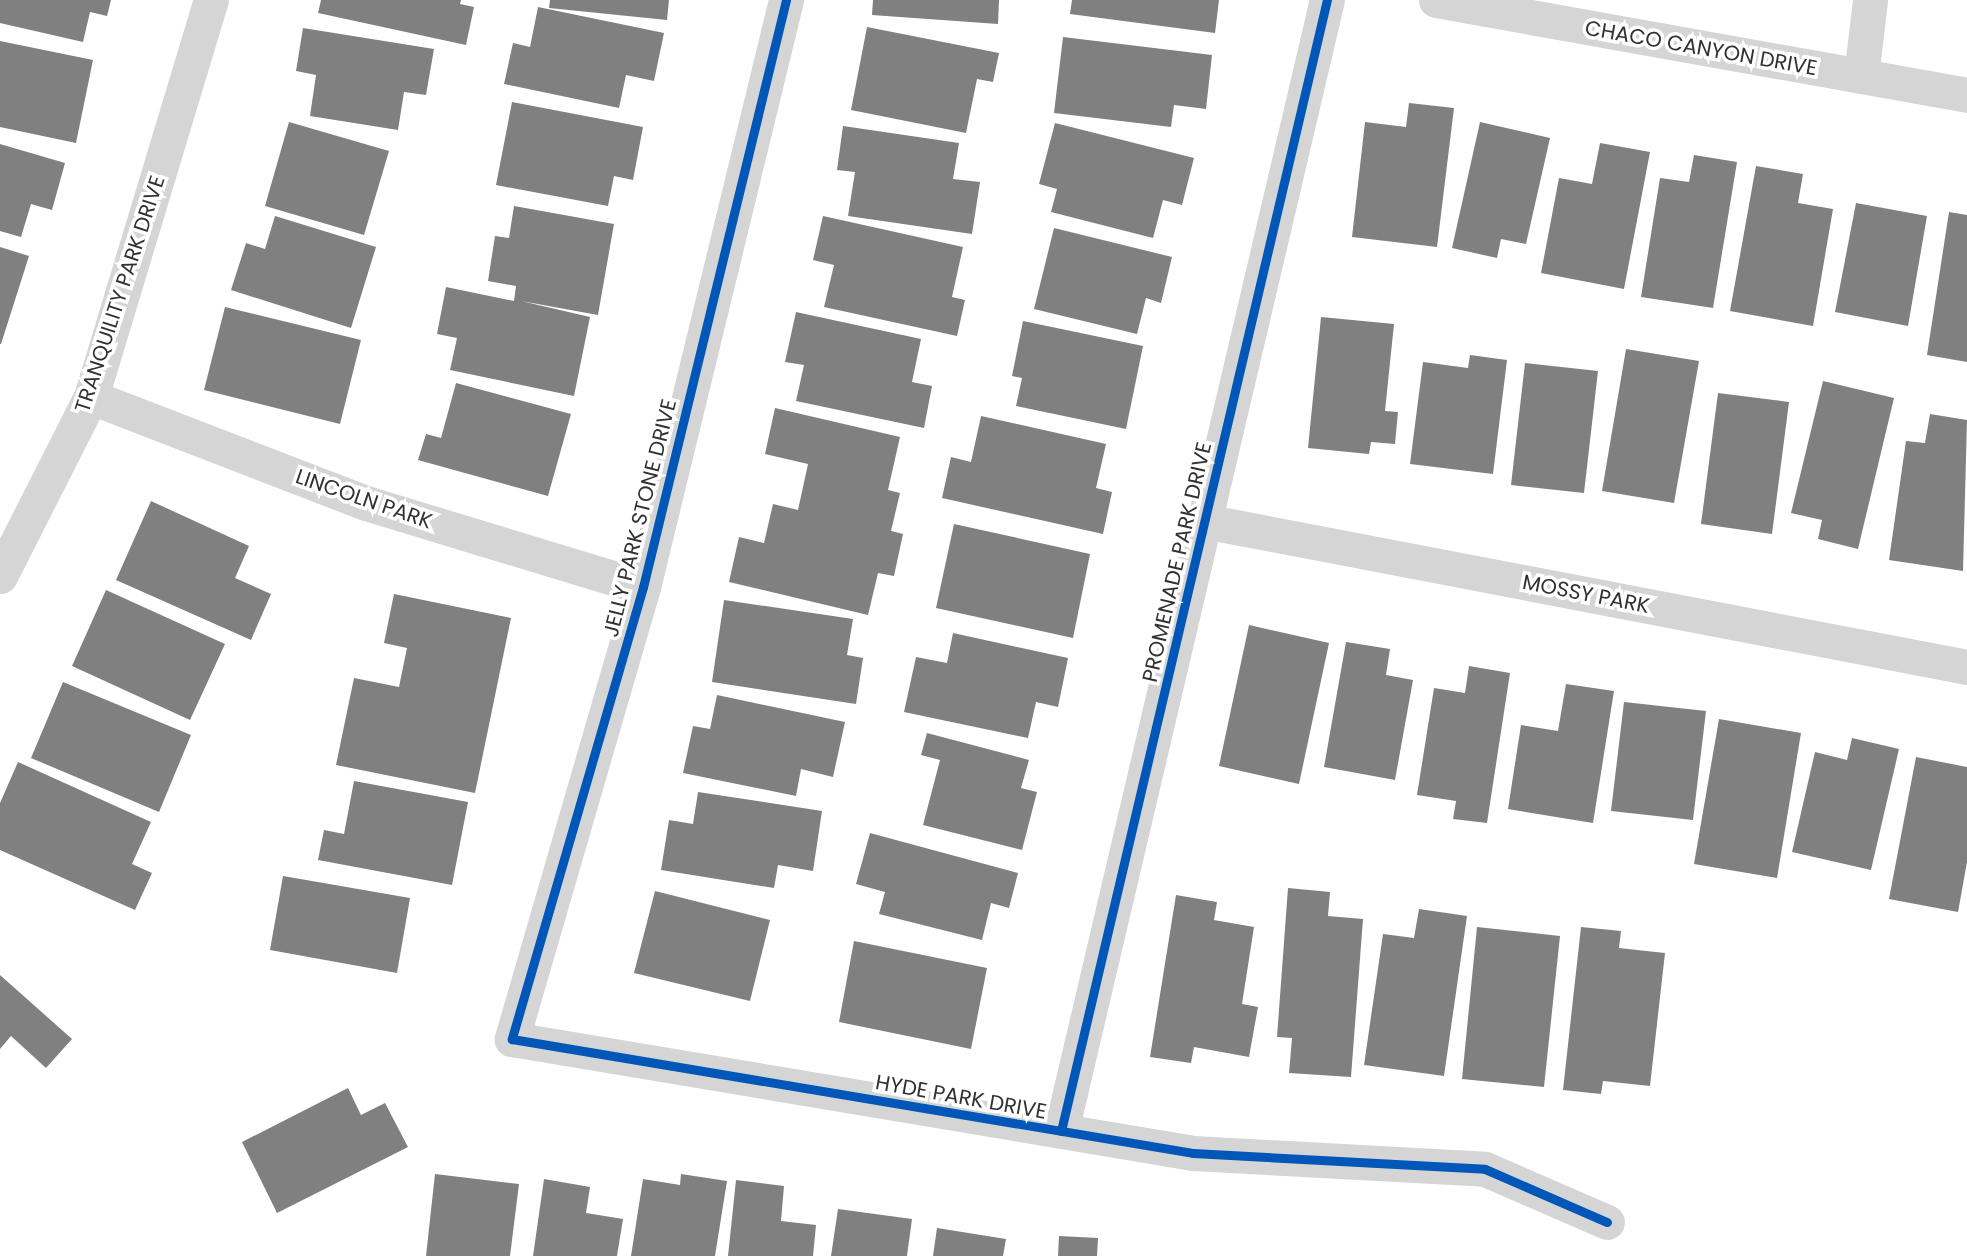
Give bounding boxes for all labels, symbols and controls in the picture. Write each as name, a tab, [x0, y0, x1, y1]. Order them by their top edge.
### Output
street label: CHACO CANYON DRIVE	[1583, 15, 1819, 81]
street label: TRANQUILITY PARK DRIVE	[70, 172, 170, 416]
street label: JELLY PARK STONE DRIVE	[598, 396, 682, 640]
street label: PROMENADE PARK DRIVE	[1137, 440, 1217, 684]
street label: LINCOLN PARK	[292, 464, 436, 534]
street label: MOSSY PARK	[1520, 569, 1652, 619]
street label: HYDE PARK DRIVE	[874, 1070, 1048, 1124]

